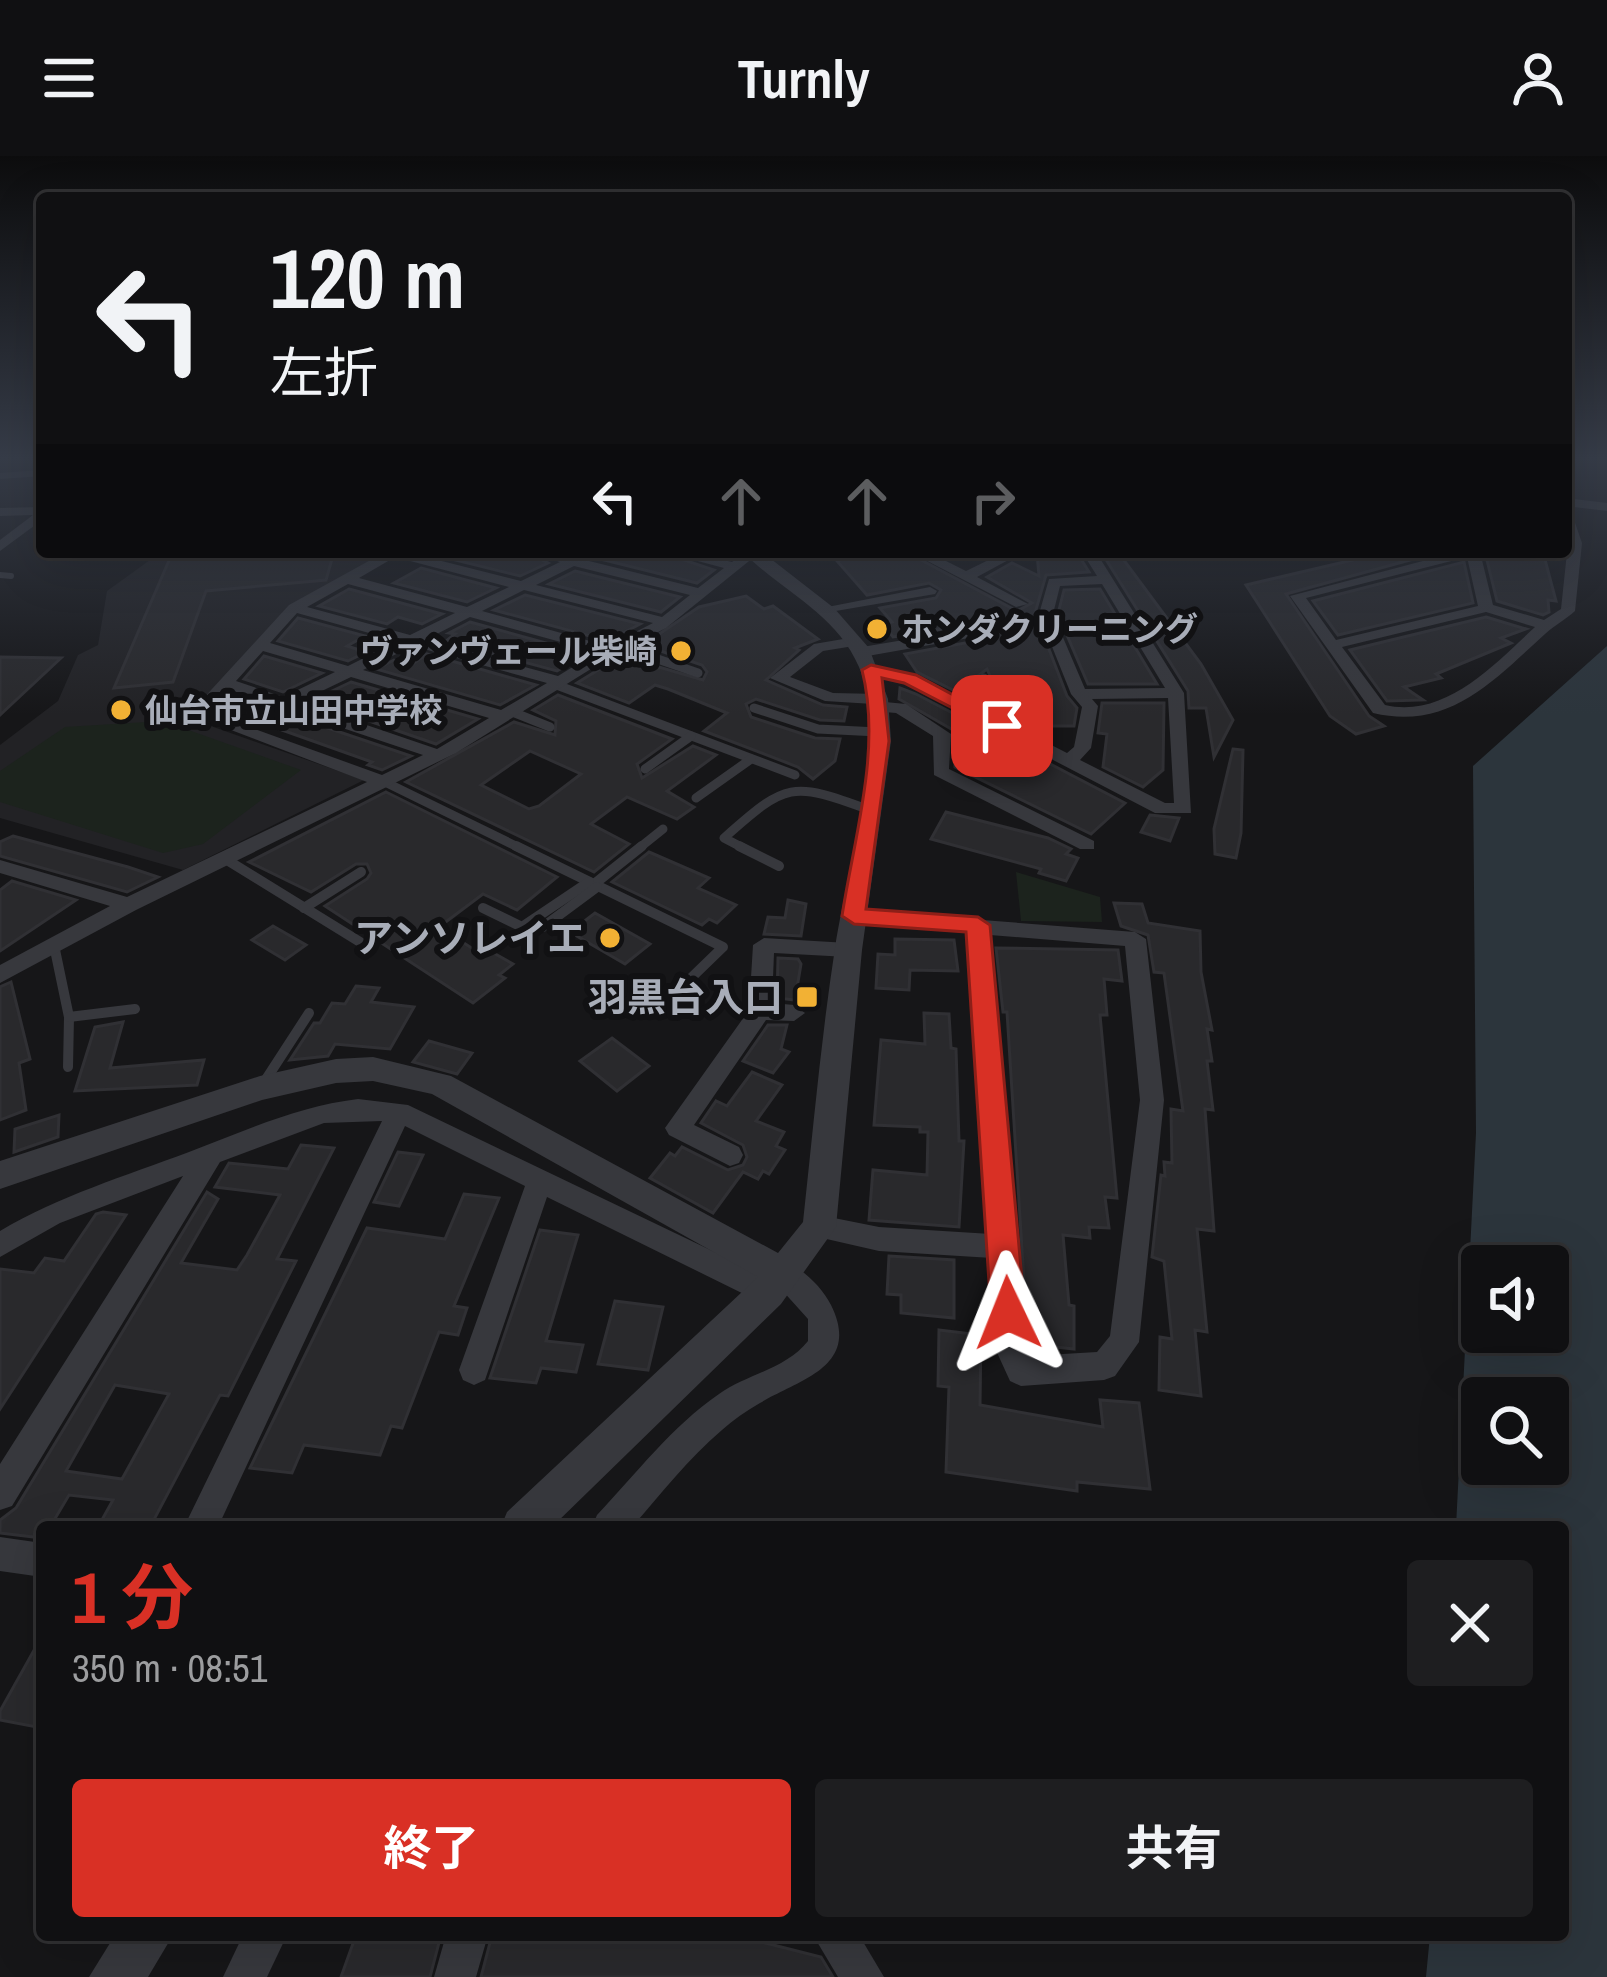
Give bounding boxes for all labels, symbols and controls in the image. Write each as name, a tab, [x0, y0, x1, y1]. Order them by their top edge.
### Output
text: Turnly	[737, 42, 870, 115]
icon: menu	[36, 45, 102, 111]
icon: person	[1505, 45, 1571, 111]
text: 120 m	[270, 221, 465, 334]
icon: left	[72, 240, 228, 396]
text: 左折	[270, 336, 378, 409]
icon: left	[582, 468, 648, 534]
icon: ahead	[708, 468, 774, 534]
icon: ahead	[834, 468, 900, 534]
icon: right	[960, 468, 1026, 534]
place label: ホンダクリーニング	[901, 607, 1198, 651]
marker: ホンダクリーニング	[864, 616, 890, 642]
place label: ヴァンヴェール柴崎	[360, 629, 657, 673]
marker: ヴァンヴェール柴崎	[668, 638, 694, 664]
pin	[951, 675, 1053, 777]
place label: 仙台市立山田中学校	[145, 688, 442, 732]
icon: arrive	[969, 693, 1035, 759]
marker: 仙台市立山田中学校	[108, 697, 134, 723]
place label: アンソレイエ	[354, 912, 586, 964]
marker: アンソレイエ	[597, 925, 623, 951]
place label: 羽黒台入口	[588, 971, 783, 1023]
marker: 羽黒台入口	[794, 984, 820, 1010]
map controls	[1461, 1245, 1569, 1485]
button: sound	[1461, 1245, 1569, 1353]
position arrow	[945, 1250, 1071, 1376]
button: search	[1461, 1377, 1569, 1485]
text: 1 分	[72, 1548, 193, 1645]
button: close	[1407, 1560, 1533, 1686]
text: 350 m · 08:51	[72, 1642, 268, 1694]
button: 終了	[72, 1779, 791, 1917]
button: 共有	[815, 1779, 1533, 1917]

